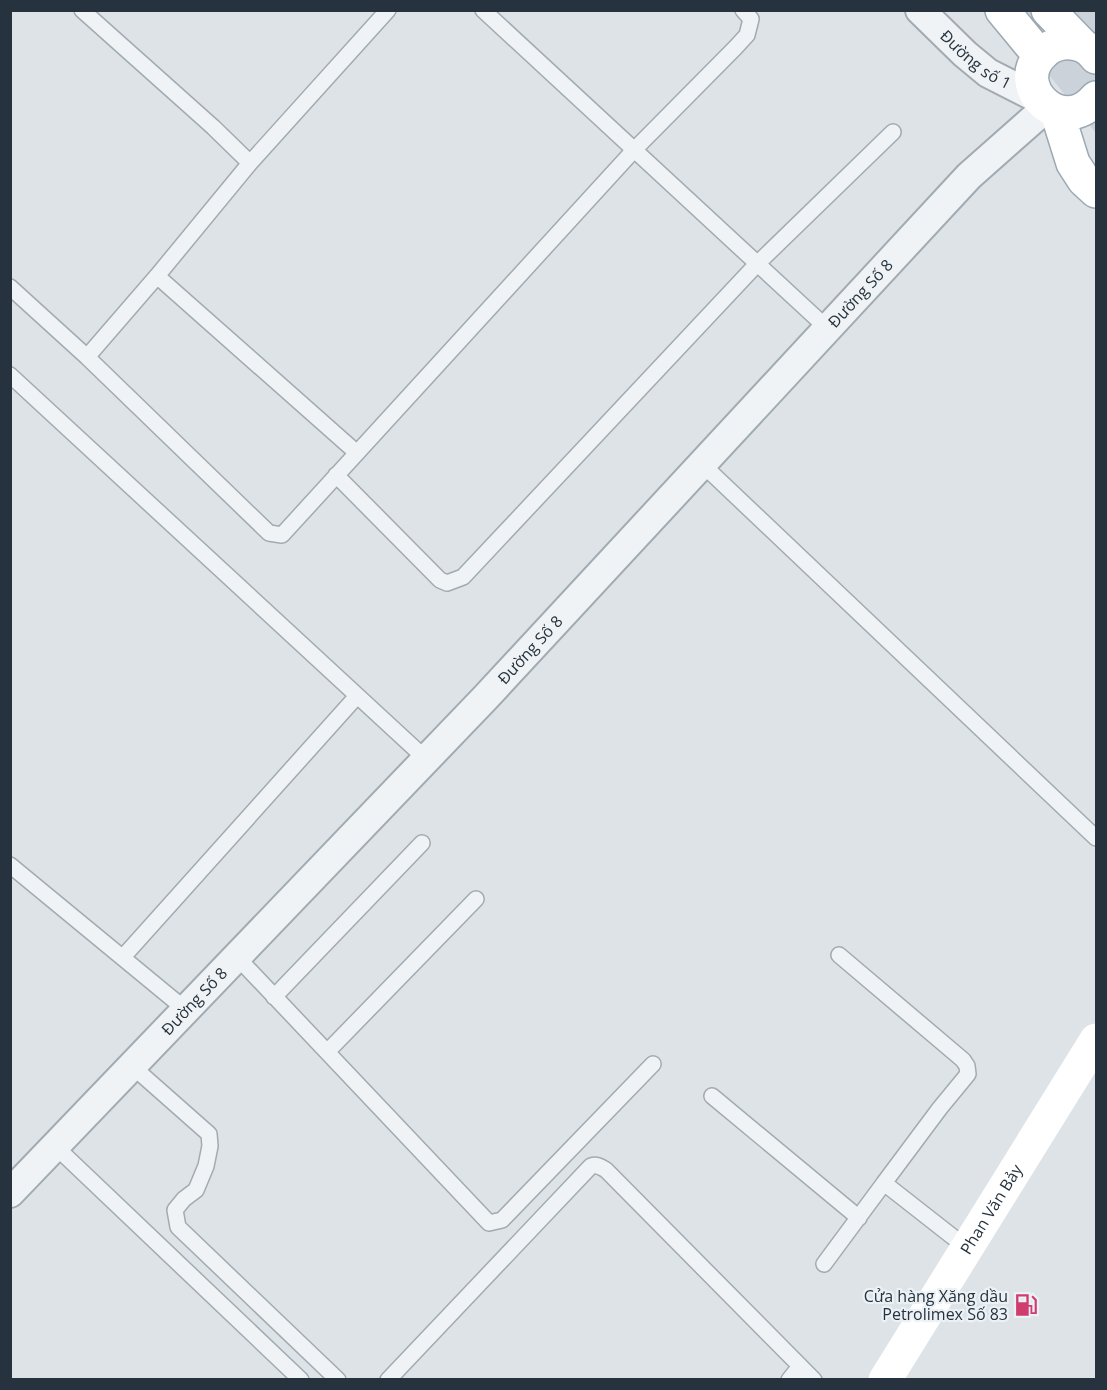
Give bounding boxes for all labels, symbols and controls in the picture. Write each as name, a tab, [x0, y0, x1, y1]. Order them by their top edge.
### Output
street label: Đường số 1	[935, 25, 1015, 94]
street label: Đường Số 8	[823, 254, 898, 332]
street label: Đường Số 8	[492, 611, 567, 689]
street label: Đường Số 8	[156, 962, 232, 1040]
street label: Phan Văn Bảy	[955, 1159, 1028, 1258]
place label: Cửa hàng Xăng dầu Petrolimex Số 83	[864, 1285, 1008, 1325]
fuel station icon: Cửa hàng Xăng dầu Petrolimex Số 83	[1013, 1292, 1039, 1318]

